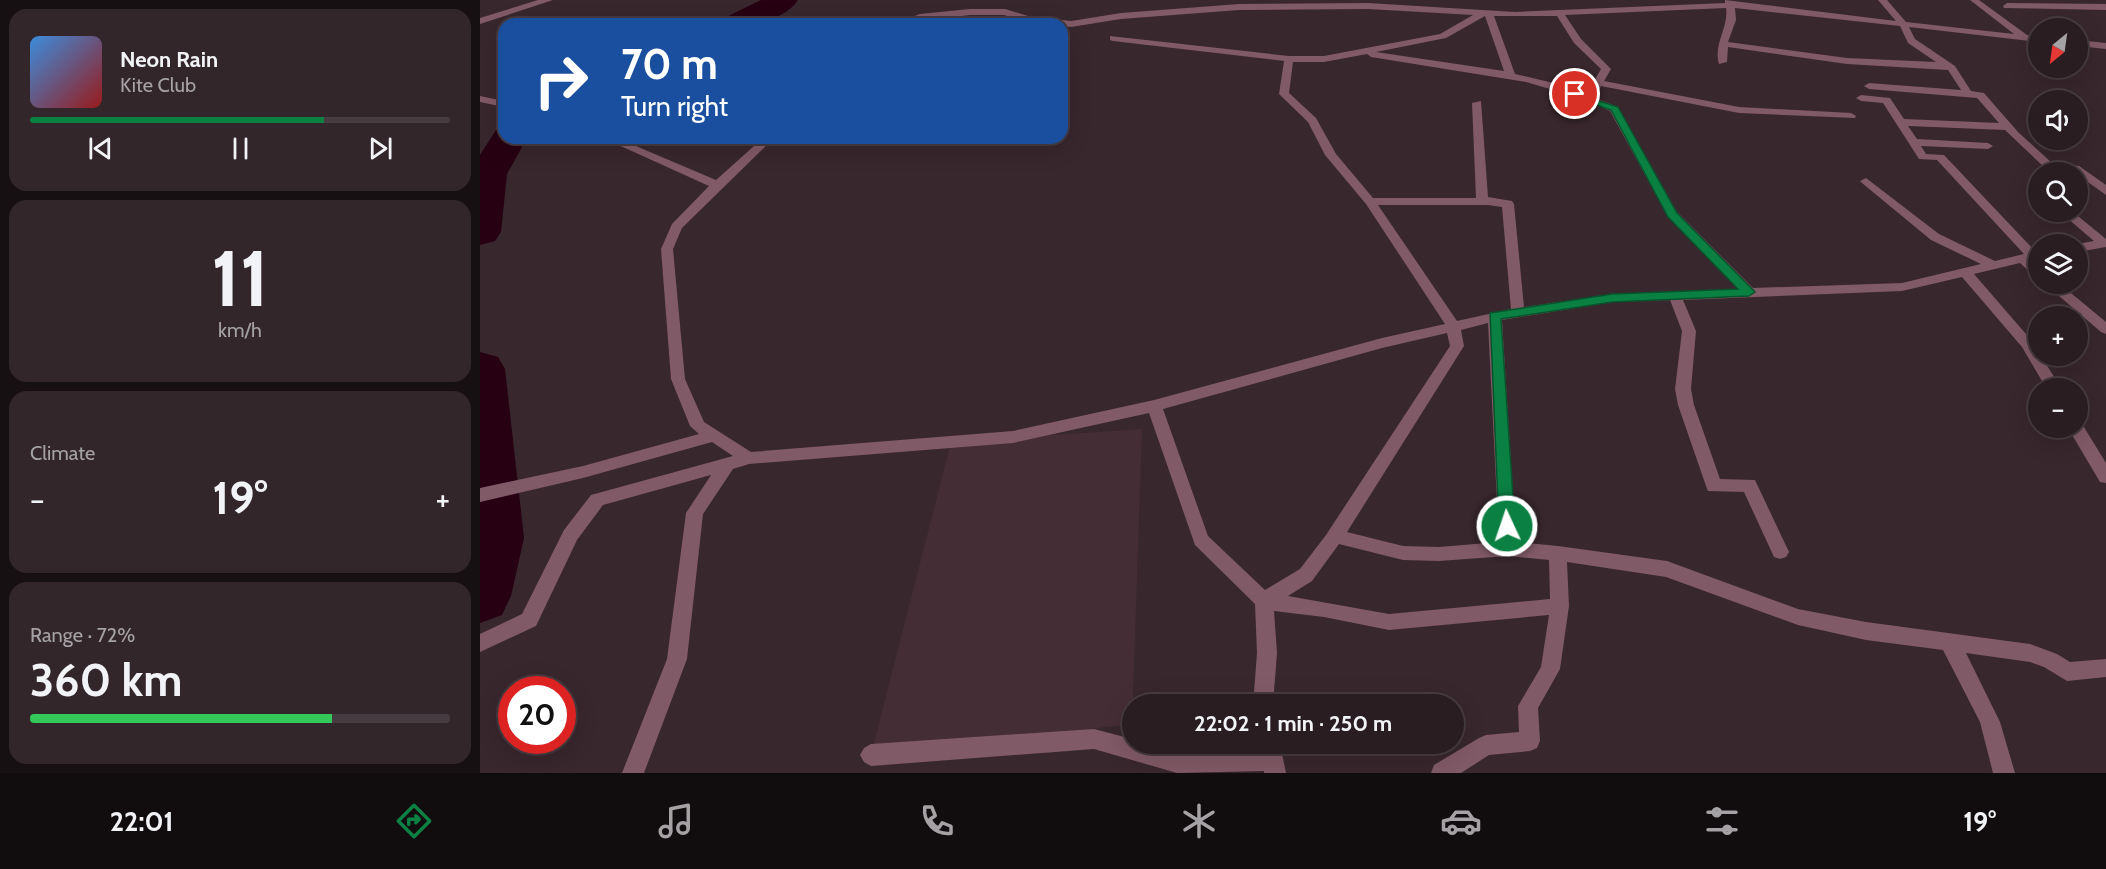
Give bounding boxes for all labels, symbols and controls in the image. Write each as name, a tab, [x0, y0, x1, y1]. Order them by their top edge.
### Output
north arrow	[2028, 18, 2088, 78]
map controls	[2028, 18, 2088, 438]
text: 70 m	[621, 38, 718, 90]
icon: right	[522, 42, 600, 120]
text: Neon Rain	[120, 46, 218, 73]
pin	[1549, 68, 1600, 119]
text: Kite Club	[120, 73, 196, 97]
icon: arrive	[1558, 77, 1591, 110]
text: Turn right	[621, 90, 728, 123]
button: sound	[2028, 90, 2088, 150]
icon: previous	[84, 132, 117, 165]
icon: pause	[224, 132, 257, 165]
icon: next	[364, 132, 397, 165]
button: search	[2028, 162, 2088, 222]
text: 11	[211, 231, 269, 326]
button: layers	[2028, 234, 2088, 294]
button: +	[2028, 306, 2088, 366]
text: km/h	[218, 318, 262, 342]
button: −	[2028, 378, 2088, 438]
text: Climate	[30, 441, 95, 465]
text: 19°	[213, 471, 267, 525]
text: −	[30, 479, 45, 519]
text: +	[435, 479, 450, 519]
position arrow	[1475, 494, 1539, 558]
text: Range · 72%	[30, 623, 135, 647]
text: 360 km	[30, 653, 182, 707]
speed limit sign: 20	[498, 676, 576, 754]
text: 22:02 · 1 min · 250 m	[1194, 710, 1392, 737]
icon: directions	[393, 800, 435, 842]
icon: music	[655, 800, 697, 842]
icon: phone	[916, 800, 958, 842]
icon: climate	[1178, 800, 1220, 842]
icon: car	[1440, 800, 1482, 842]
icon: filters	[1701, 800, 1743, 842]
text: 22:01	[110, 805, 173, 838]
text: 19°	[1963, 805, 1996, 838]

